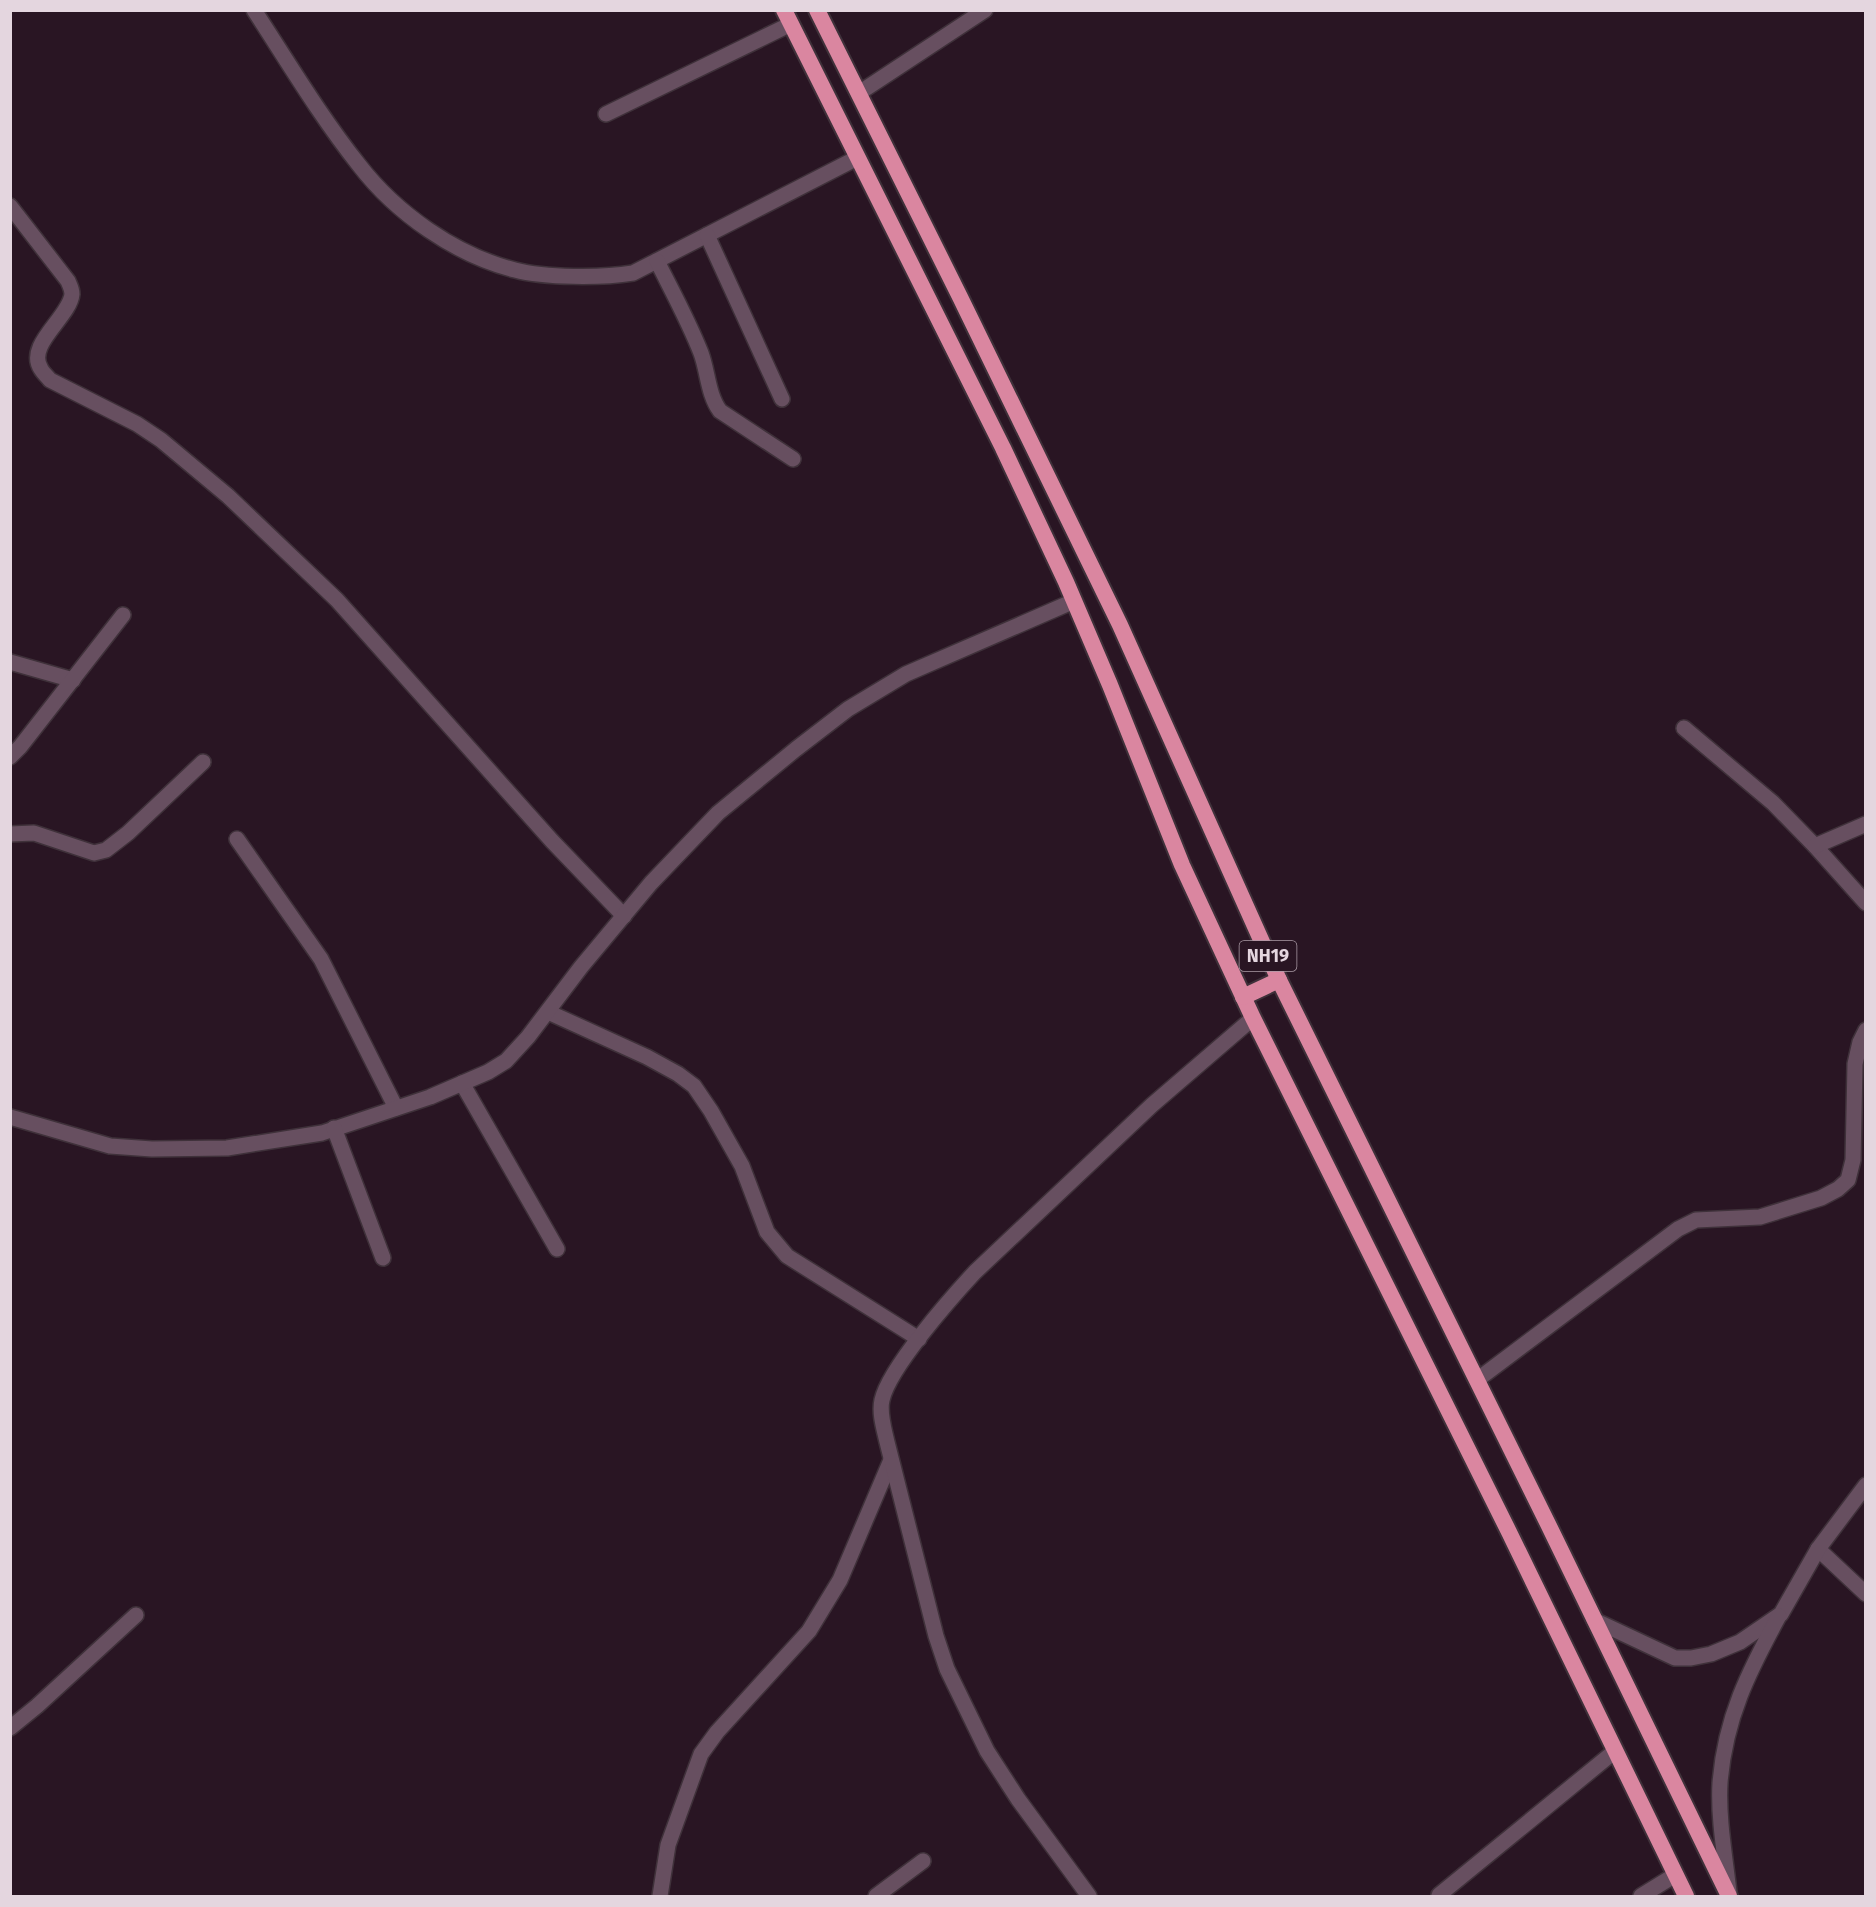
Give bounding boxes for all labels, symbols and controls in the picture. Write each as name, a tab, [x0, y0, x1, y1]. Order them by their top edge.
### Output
road number: NH19	[1240, 941, 1296, 971]

